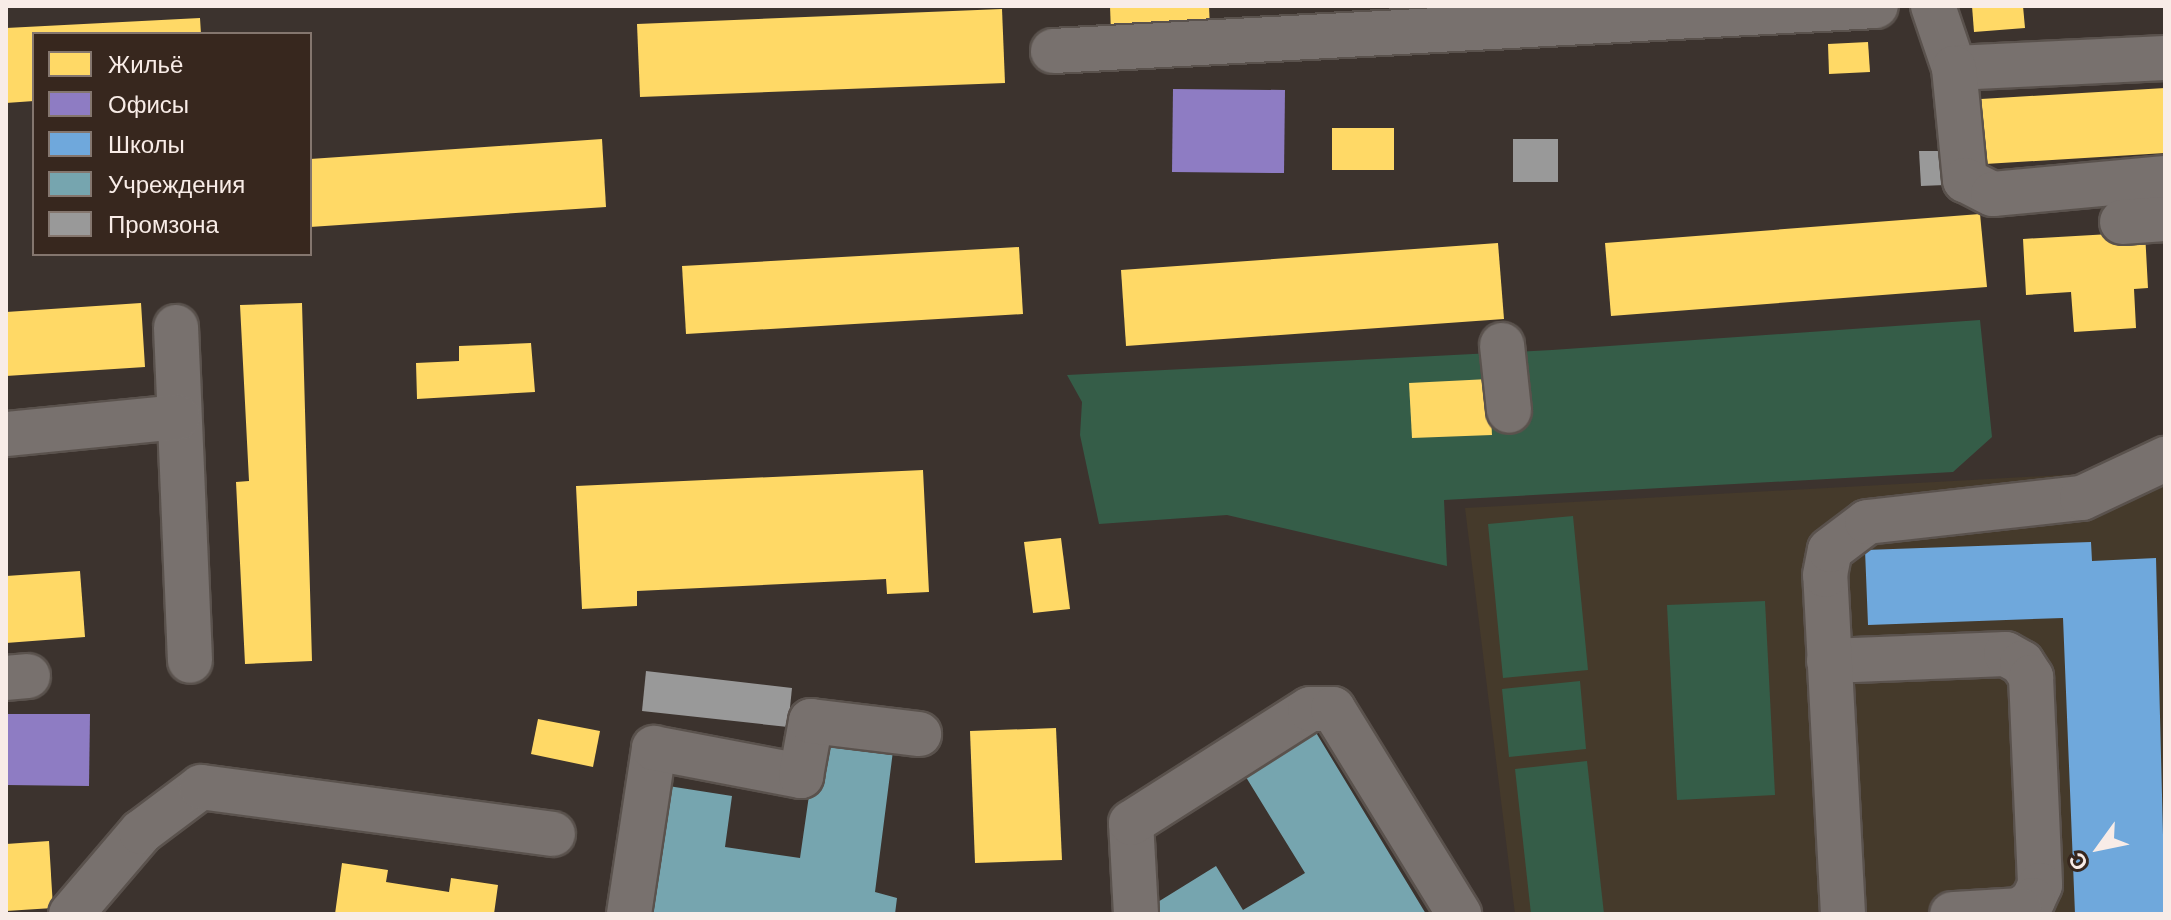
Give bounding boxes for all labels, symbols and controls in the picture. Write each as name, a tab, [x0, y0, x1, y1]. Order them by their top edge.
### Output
legend	[32, 32, 312, 256]
text: Жильё	[108, 49, 183, 80]
text: Офисы	[108, 89, 189, 120]
text: Школы	[108, 129, 185, 160]
text: Учреждения	[108, 169, 245, 200]
text: Промзона	[108, 209, 219, 240]
north arrow	[2059, 808, 2139, 888]
text: С	[2062, 847, 2095, 876]

